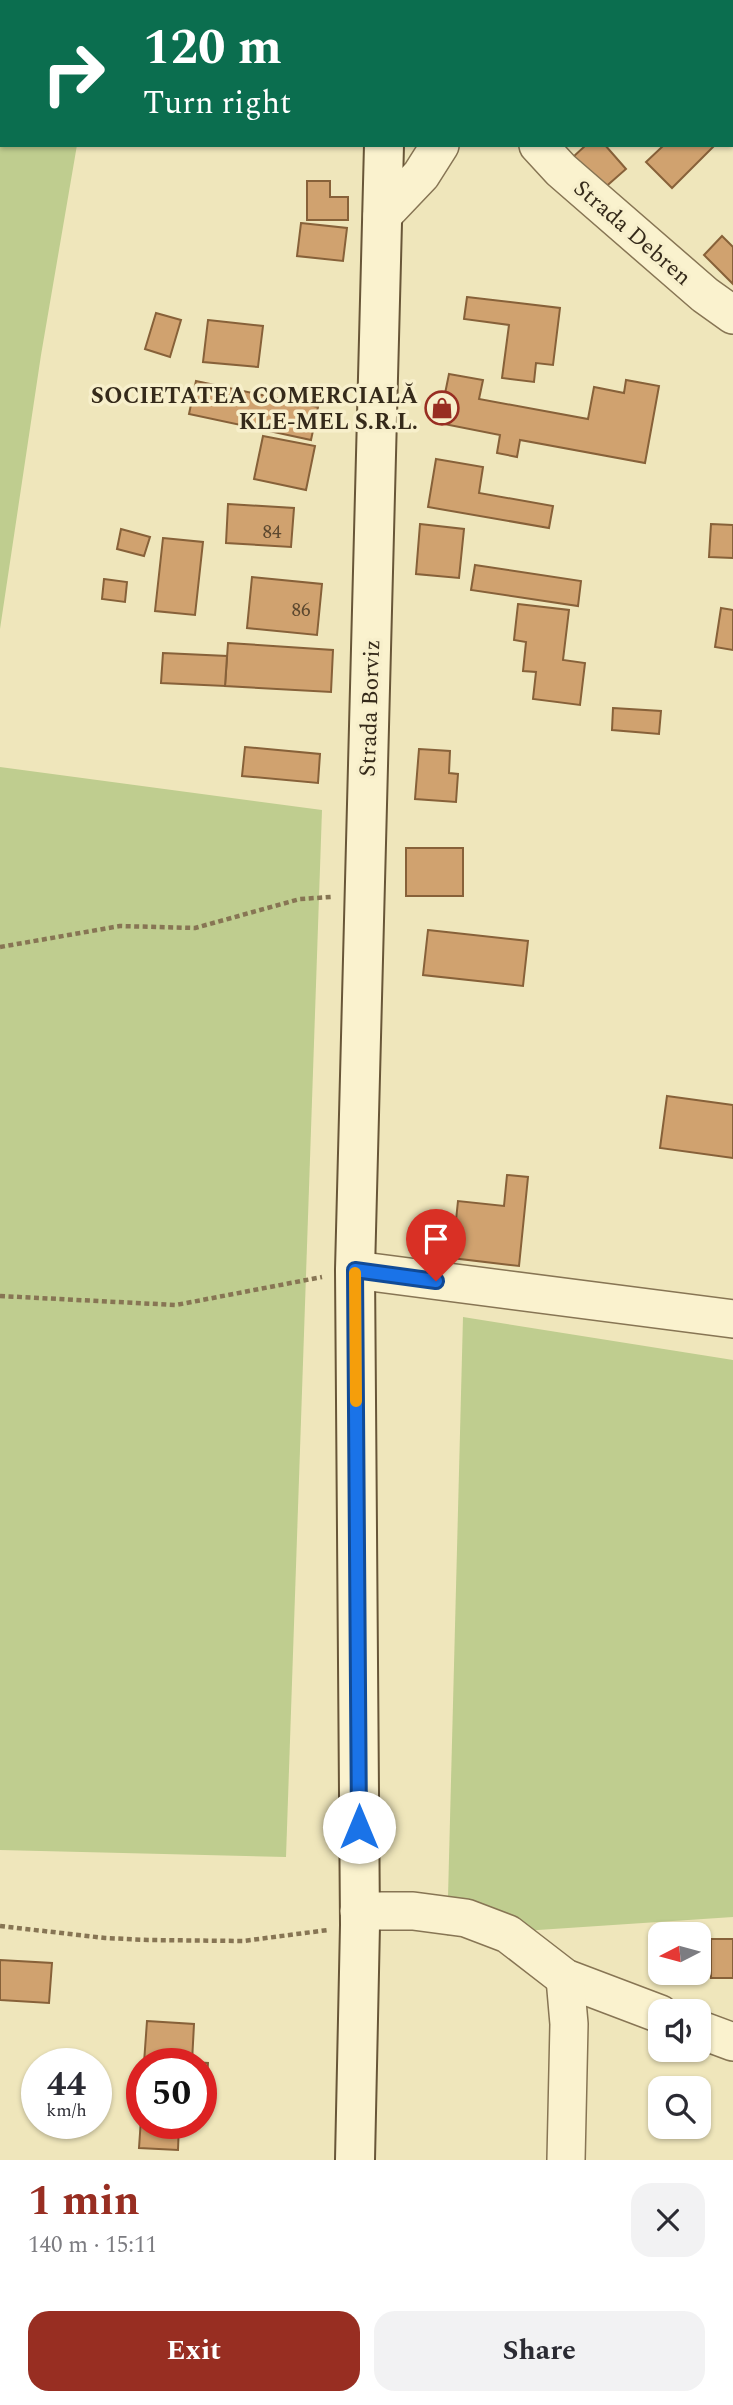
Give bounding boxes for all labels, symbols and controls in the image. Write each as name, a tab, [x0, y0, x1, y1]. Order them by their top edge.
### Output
text: 120 m	[143, 11, 282, 86]
icon: right	[28, 28, 119, 119]
text: Turn right	[143, 79, 291, 128]
street label: Strada Debren	[565, 172, 699, 294]
place label: SOCIETATEA COMERCIALĂ KLE-MEL S.R.L.	[91, 379, 418, 440]
shop icon: SOCIETATEA COMERCIALĂ KLE-MEL S.R.L.	[423, 389, 461, 427]
house number: 84	[262, 518, 282, 547]
house number: 86	[291, 596, 311, 625]
street label: Strada Borviz	[351, 639, 390, 777]
pin	[406, 1209, 466, 1281]
icon: arrive	[417, 1220, 455, 1258]
position arrow	[322, 1790, 396, 1864]
north arrow	[648, 1922, 710, 1984]
map controls	[648, 1922, 711, 2139]
button: sound	[648, 1999, 711, 2062]
speed limit sign: 50	[126, 2048, 217, 2139]
text: 44	[47, 2058, 86, 2111]
button: search	[648, 2076, 711, 2139]
text: km/h	[46, 2097, 87, 2124]
text: 1 min	[28, 2170, 140, 2233]
button: close	[631, 2183, 705, 2257]
text: 140 m · 15:11	[28, 2228, 157, 2263]
button: Exit	[28, 2311, 360, 2391]
button: Share	[374, 2311, 705, 2391]

